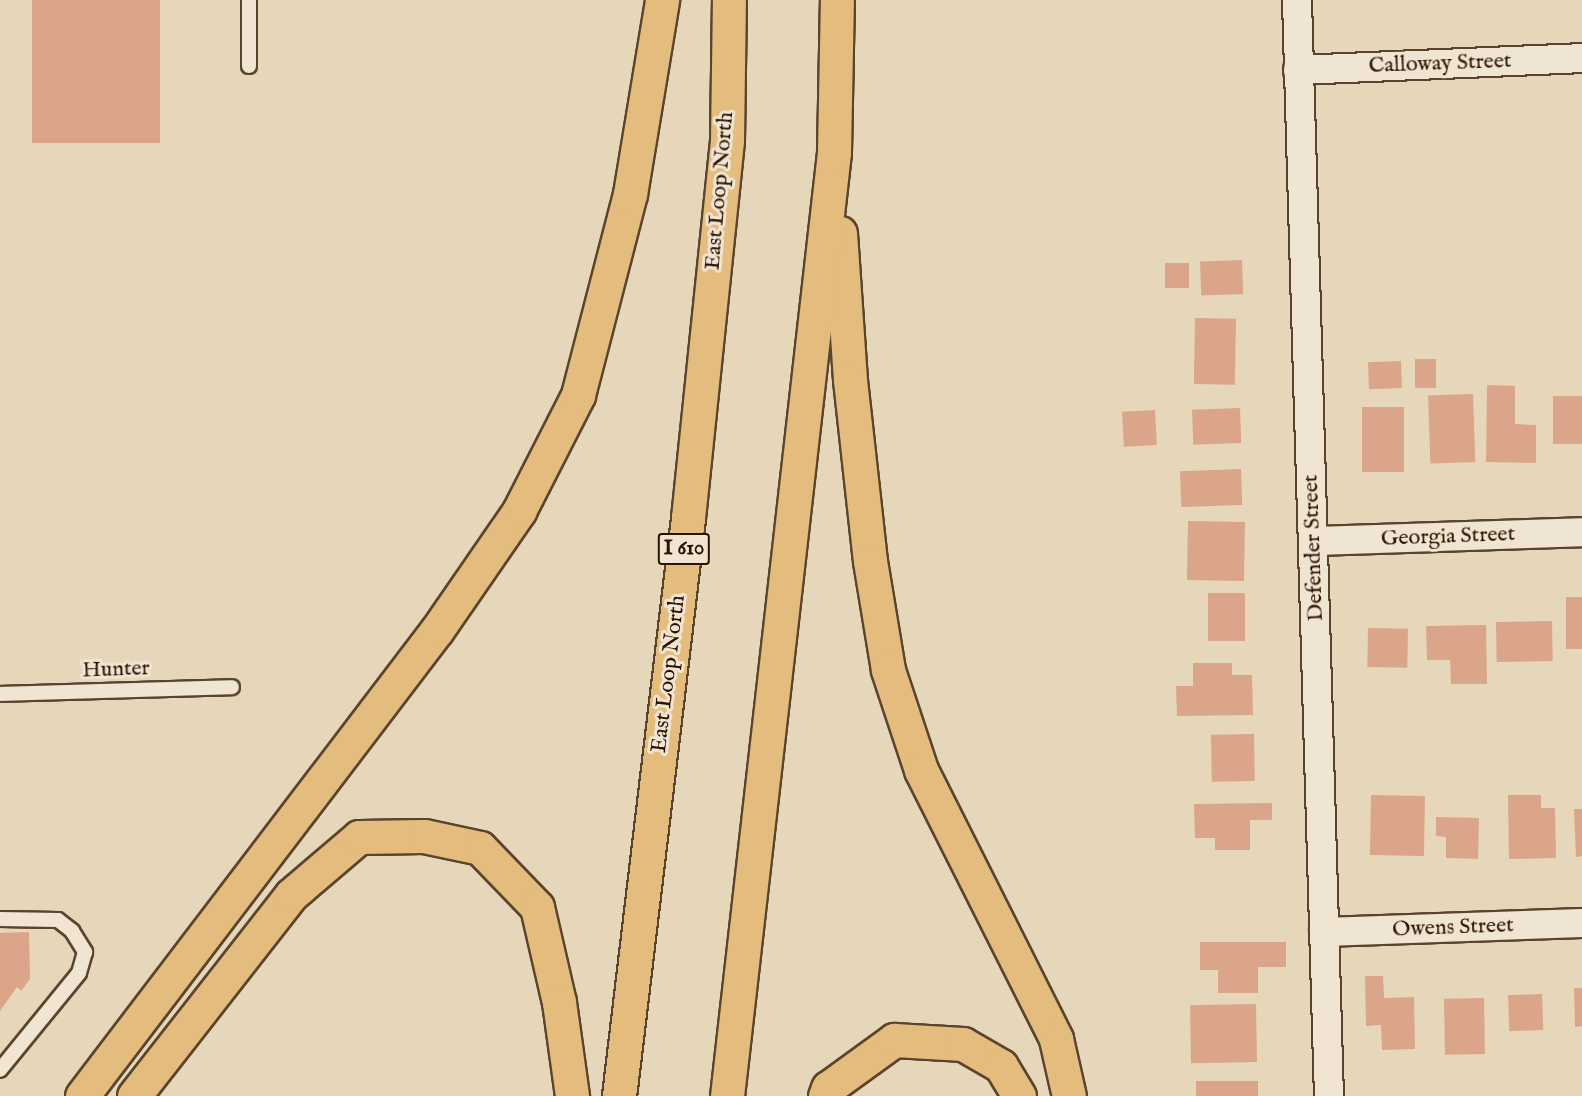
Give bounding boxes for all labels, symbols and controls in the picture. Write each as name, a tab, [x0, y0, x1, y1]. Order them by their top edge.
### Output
street label: Calloway Street	[1368, 48, 1512, 80]
street label: East Loop North	[700, 111, 740, 271]
street label: Defender Street	[1298, 474, 1330, 622]
street label: Georgia Street	[1380, 521, 1516, 553]
road number: I 610	[657, 531, 711, 567]
street label: East Loop North	[646, 594, 692, 754]
street label: Hunter	[82, 656, 150, 684]
street label: Owens Street	[1392, 913, 1514, 943]

